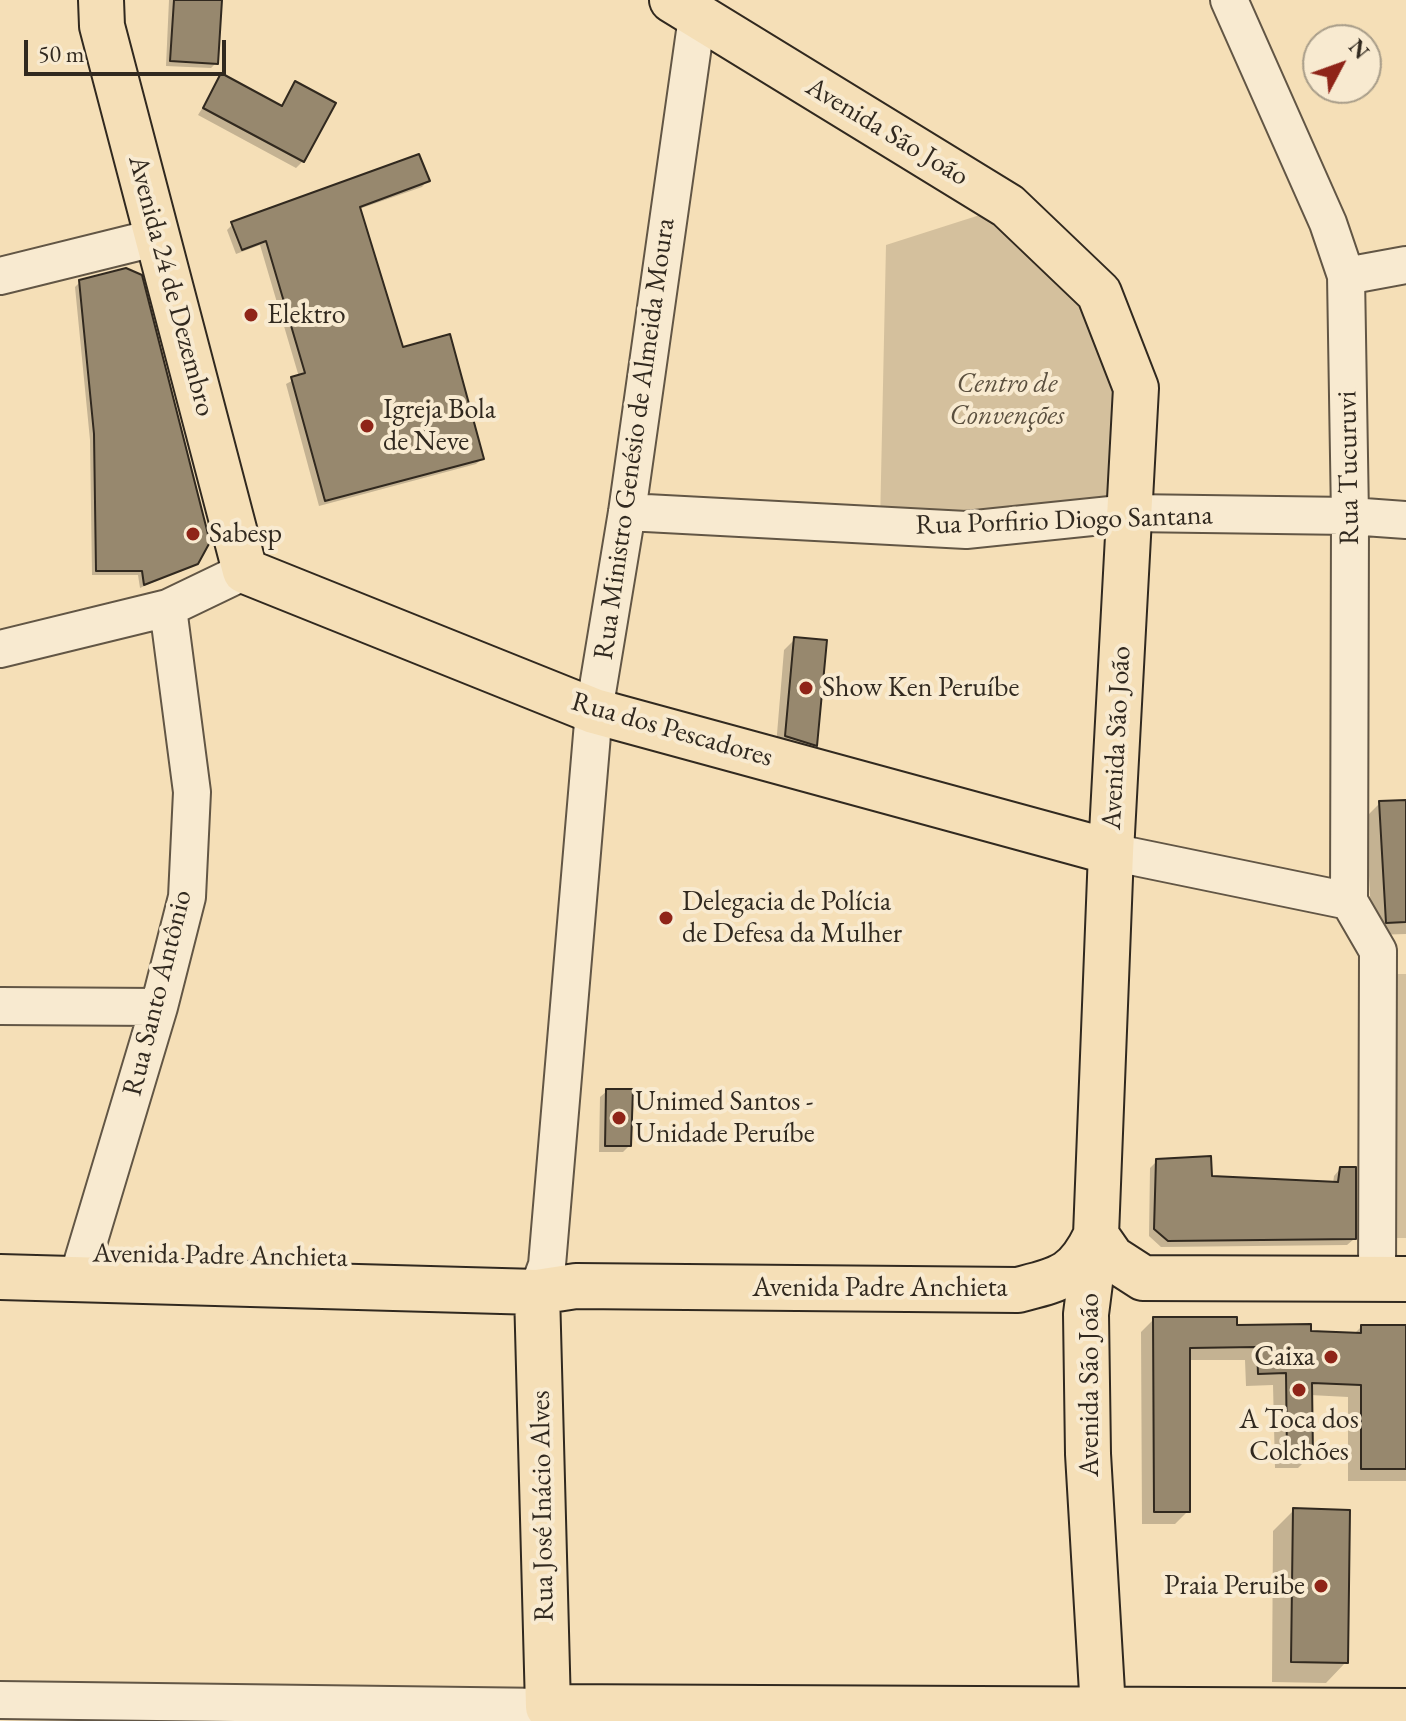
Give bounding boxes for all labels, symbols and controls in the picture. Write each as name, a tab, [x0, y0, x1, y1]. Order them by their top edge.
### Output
scale bar	[28, 24, 230, 74]
north arrow	[1302, 24, 1382, 104]
text: N	[1342, 33, 1376, 65]
text: 50 m	[38, 38, 85, 69]
street label: Avenida São João	[799, 70, 975, 194]
street label: Avenida 24 de Dezembro	[120, 152, 222, 420]
street label: Rua Ministro Genésio de Almeida Moura	[587, 216, 683, 662]
place label: Elektro	[267, 298, 346, 332]
marker: Elektro	[242, 306, 260, 324]
park label: Centro de Convenções	[949, 367, 1065, 433]
street label: Rua Tucuruvi	[1331, 391, 1367, 545]
place label: Igreja Bola de Neve	[383, 393, 496, 459]
marker: Igreja Bola de Neve	[358, 417, 376, 435]
street label: Rua Porfirio Diogo Santana	[915, 499, 1213, 543]
place label: Sabesp	[209, 517, 282, 551]
marker: Sabesp	[184, 525, 202, 543]
street label: Avenida São João	[1095, 645, 1139, 831]
place label: Show Ken Peruíbe	[822, 671, 1019, 705]
marker: Show Ken Peruíbe	[797, 679, 815, 697]
street label: Rua dos Pescadores	[568, 685, 776, 775]
place label: Delegacia de Polícia de Defesa da Mulher	[682, 885, 902, 951]
street label: Rua Santo Antônio	[116, 887, 200, 1099]
marker: Delegacia de Polícia de Defesa da Mulher	[657, 909, 675, 927]
place label: Unimed Santos - Unidade Peruíbe	[635, 1085, 815, 1151]
marker: Unimed Santos - Unidade Peruíbe	[610, 1109, 628, 1127]
street label: Avenida Padre Anchieta	[92, 1237, 348, 1275]
street label: Avenida Padre Anchieta	[752, 1271, 1008, 1305]
street label: Avenida São João	[1073, 1293, 1107, 1477]
place label: Caixa	[1254, 1340, 1315, 1374]
marker: Caixa	[1322, 1348, 1340, 1366]
marker: A Toca dos Colchões	[1290, 1381, 1308, 1399]
street label: Rua José Inácio Alves	[524, 1390, 562, 1622]
place label: A Toca dos Colchões	[1239, 1403, 1359, 1469]
place label: Praia Peruibe	[1164, 1569, 1305, 1603]
marker: Praia Peruibe	[1312, 1577, 1330, 1595]

